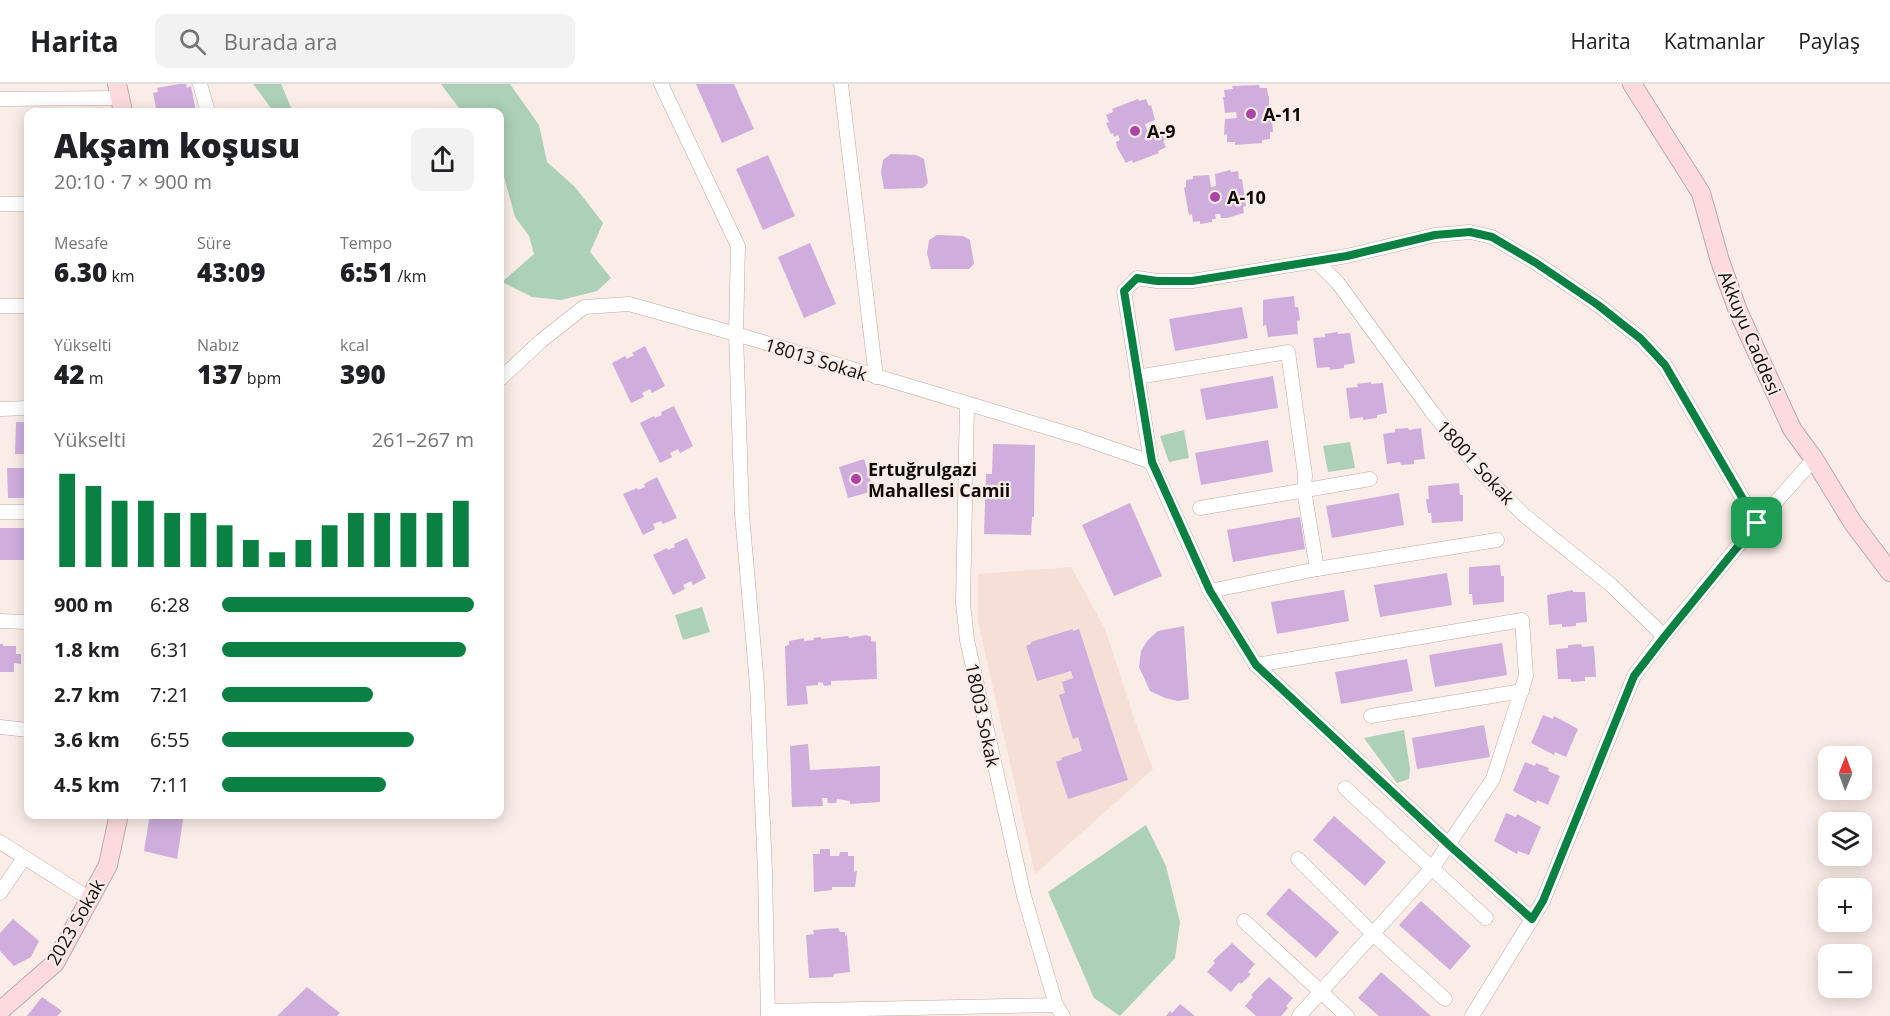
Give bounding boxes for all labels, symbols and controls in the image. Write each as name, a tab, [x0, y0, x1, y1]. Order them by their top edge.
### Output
search box	[155, 14, 575, 68]
text: Harita	[30, 22, 119, 60]
icon: search	[176, 25, 209, 58]
text: Burada ara	[224, 26, 337, 56]
text: Harita	[1570, 27, 1631, 55]
text: Katmanlar	[1664, 27, 1765, 55]
text: Paylaş	[1798, 27, 1860, 55]
place label: A-11	[1263, 102, 1302, 126]
marker: A-11	[1244, 107, 1258, 121]
place label: A-9	[1147, 119, 1176, 143]
text: Akşam koşusu	[54, 123, 300, 168]
marker: A-9	[1128, 124, 1142, 138]
button: share	[411, 128, 474, 191]
text: 20:10 · 7 × 900 m	[54, 168, 212, 195]
place label: A-10	[1227, 185, 1266, 209]
marker: A-10	[1208, 190, 1222, 204]
text: Mesafe	[54, 232, 108, 254]
text: Süre	[197, 232, 231, 254]
text: Tempo	[340, 232, 392, 254]
text: 6.30	[54, 254, 107, 290]
text: 43:09	[197, 254, 265, 290]
text: 6:51	[340, 254, 393, 290]
text: km	[107, 265, 135, 287]
text: /km	[393, 265, 426, 287]
street label: Akkuyu Caddesi	[1713, 267, 1787, 399]
street label: 18013 Sokak	[762, 332, 871, 386]
text: Yükselti	[54, 334, 112, 356]
text: Nabız	[197, 334, 239, 356]
text: kcal	[340, 334, 369, 356]
text: 42	[54, 356, 84, 392]
text: 137	[197, 356, 243, 392]
text: 390	[340, 356, 386, 392]
text: m	[84, 367, 103, 389]
text: bpm	[243, 367, 281, 389]
street label: 18001 Sokak	[1432, 415, 1521, 510]
text: Yükselti	[54, 426, 126, 453]
text: 261–267 m	[372, 426, 474, 453]
place label: Ertuğrulgazi Mahallesi Camii	[868, 457, 1010, 502]
marker: Ertuğrulgazi Mahallesi Camii	[849, 472, 863, 486]
pin	[1731, 497, 1782, 548]
icon: arrive	[1740, 506, 1773, 539]
text: 900 m	[54, 591, 113, 618]
text: 6:28	[150, 591, 190, 618]
text: 1.8 km	[54, 636, 120, 663]
text: 6:31	[150, 636, 190, 663]
street label: 18003 Sokak	[960, 661, 1006, 770]
text: 2.7 km	[54, 681, 120, 708]
text: 7:21	[150, 681, 190, 708]
text: 3.6 km	[54, 726, 120, 753]
text: 6:55	[150, 726, 190, 753]
north arrow	[1818, 746, 1872, 800]
map controls	[1818, 746, 1872, 998]
text: 4.5 km	[54, 771, 120, 798]
text: 7:11	[150, 771, 190, 798]
button: layers	[1818, 812, 1872, 866]
street label: 2023 Sokak	[41, 874, 110, 969]
button: +	[1818, 878, 1872, 932]
button: −	[1818, 944, 1872, 998]

